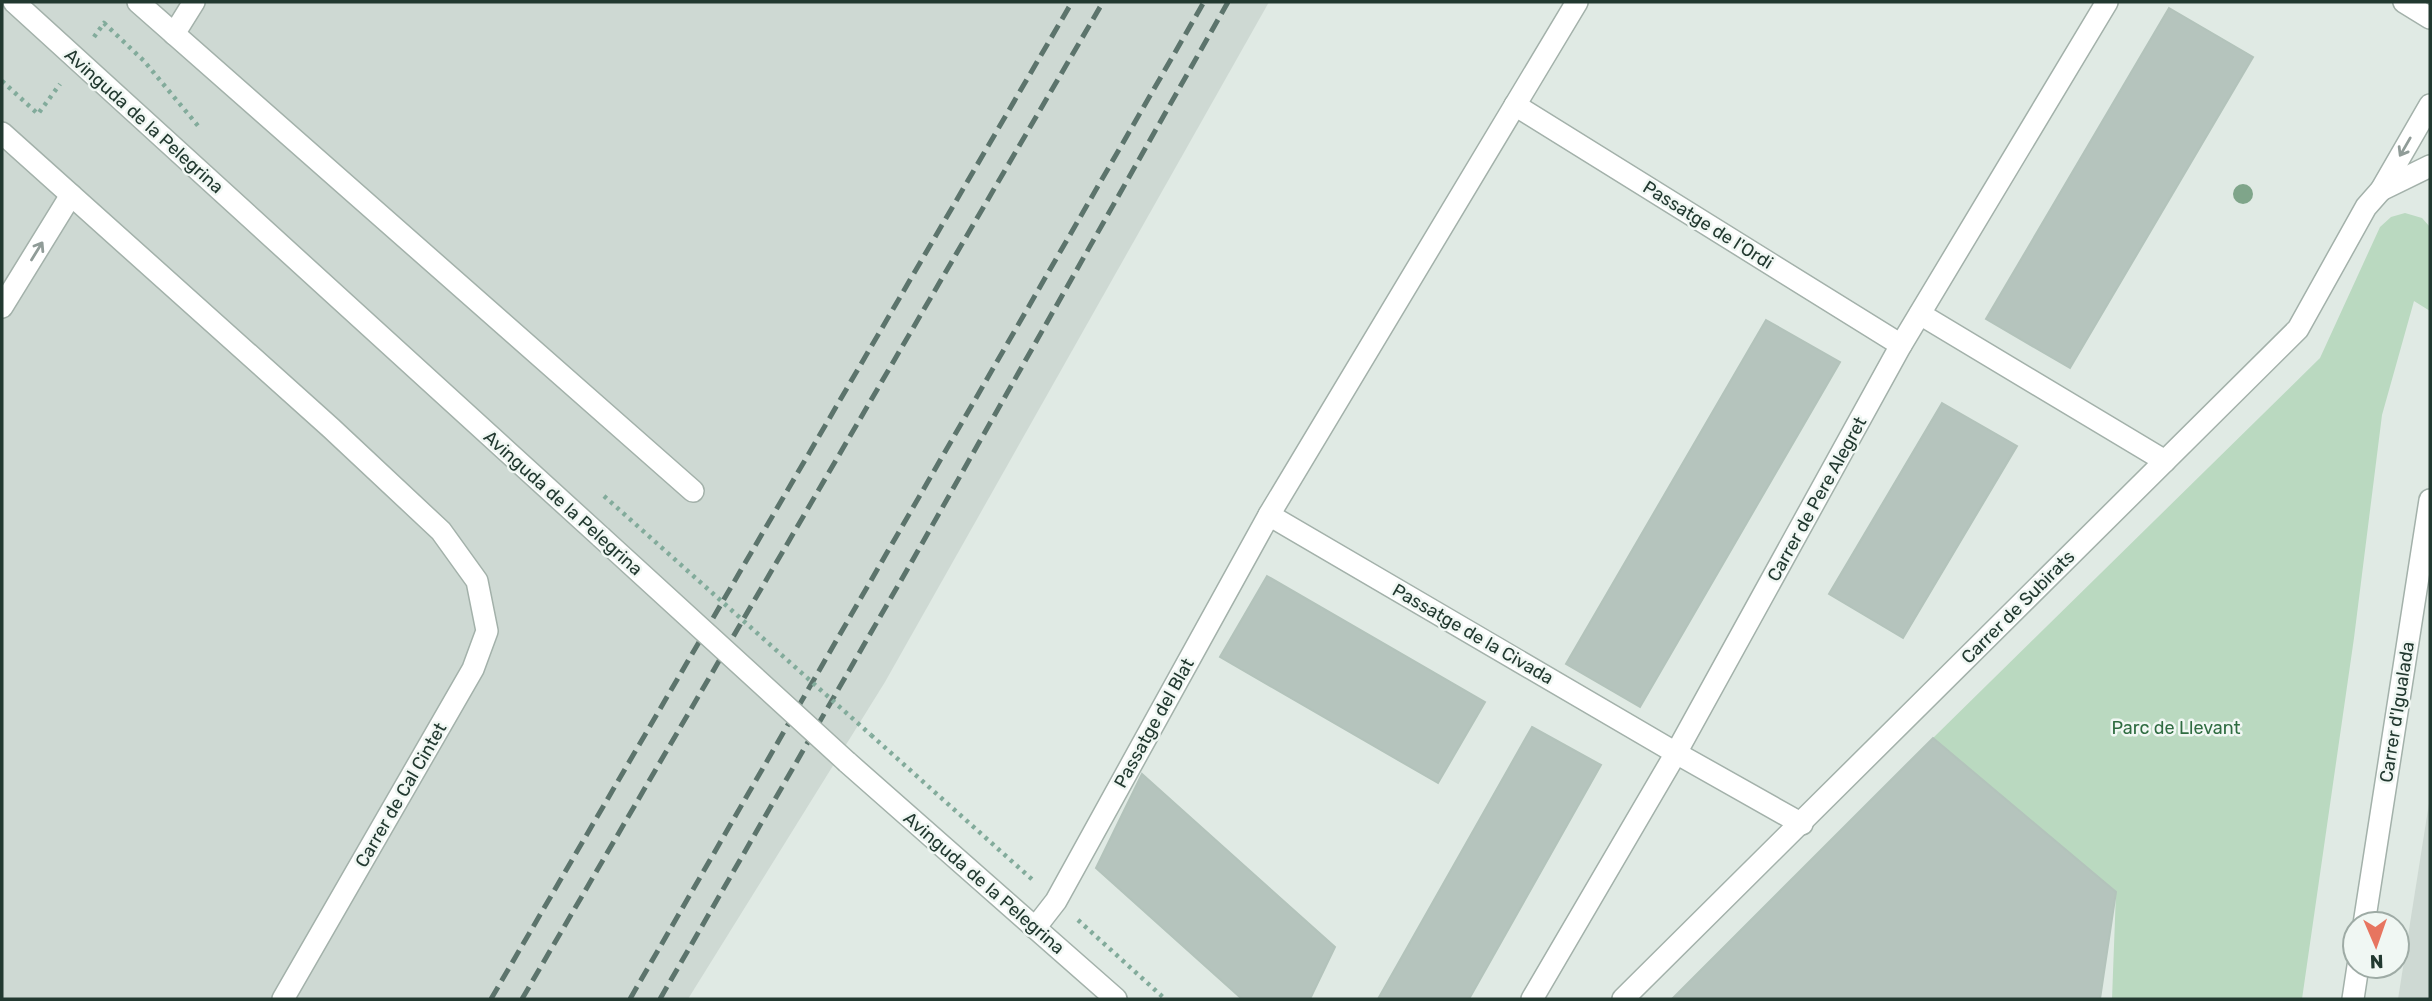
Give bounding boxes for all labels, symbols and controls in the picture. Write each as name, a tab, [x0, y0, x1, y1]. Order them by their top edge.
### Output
street label: Avinguda de la Pelegrina	[60, 44, 228, 198]
one-way arrow	[2398, 137, 2412, 157]
street label: Passatge de l'Ordi	[1639, 176, 1777, 274]
one-way arrow	[29, 242, 44, 261]
street label: Carrer de Pere Alegret	[1763, 413, 1871, 585]
street label: Avinguda de la Pelegrina	[479, 426, 647, 580]
street label: Carrer de Subirats	[1957, 546, 2079, 668]
street label: Passatge de la Civada	[1389, 579, 1557, 689]
street label: Carrer d'Igualada	[2375, 640, 2419, 784]
street label: Passatge del Blat	[1109, 654, 1199, 792]
park label: Parc de Llevant	[2111, 717, 2241, 739]
street label: Carrer de Cal Cintet	[351, 719, 451, 871]
street label: Avinguda de la Pelegrina	[899, 807, 1069, 959]
north arrow	[2341, 910, 2411, 980]
text: N	[2369, 950, 2384, 973]

